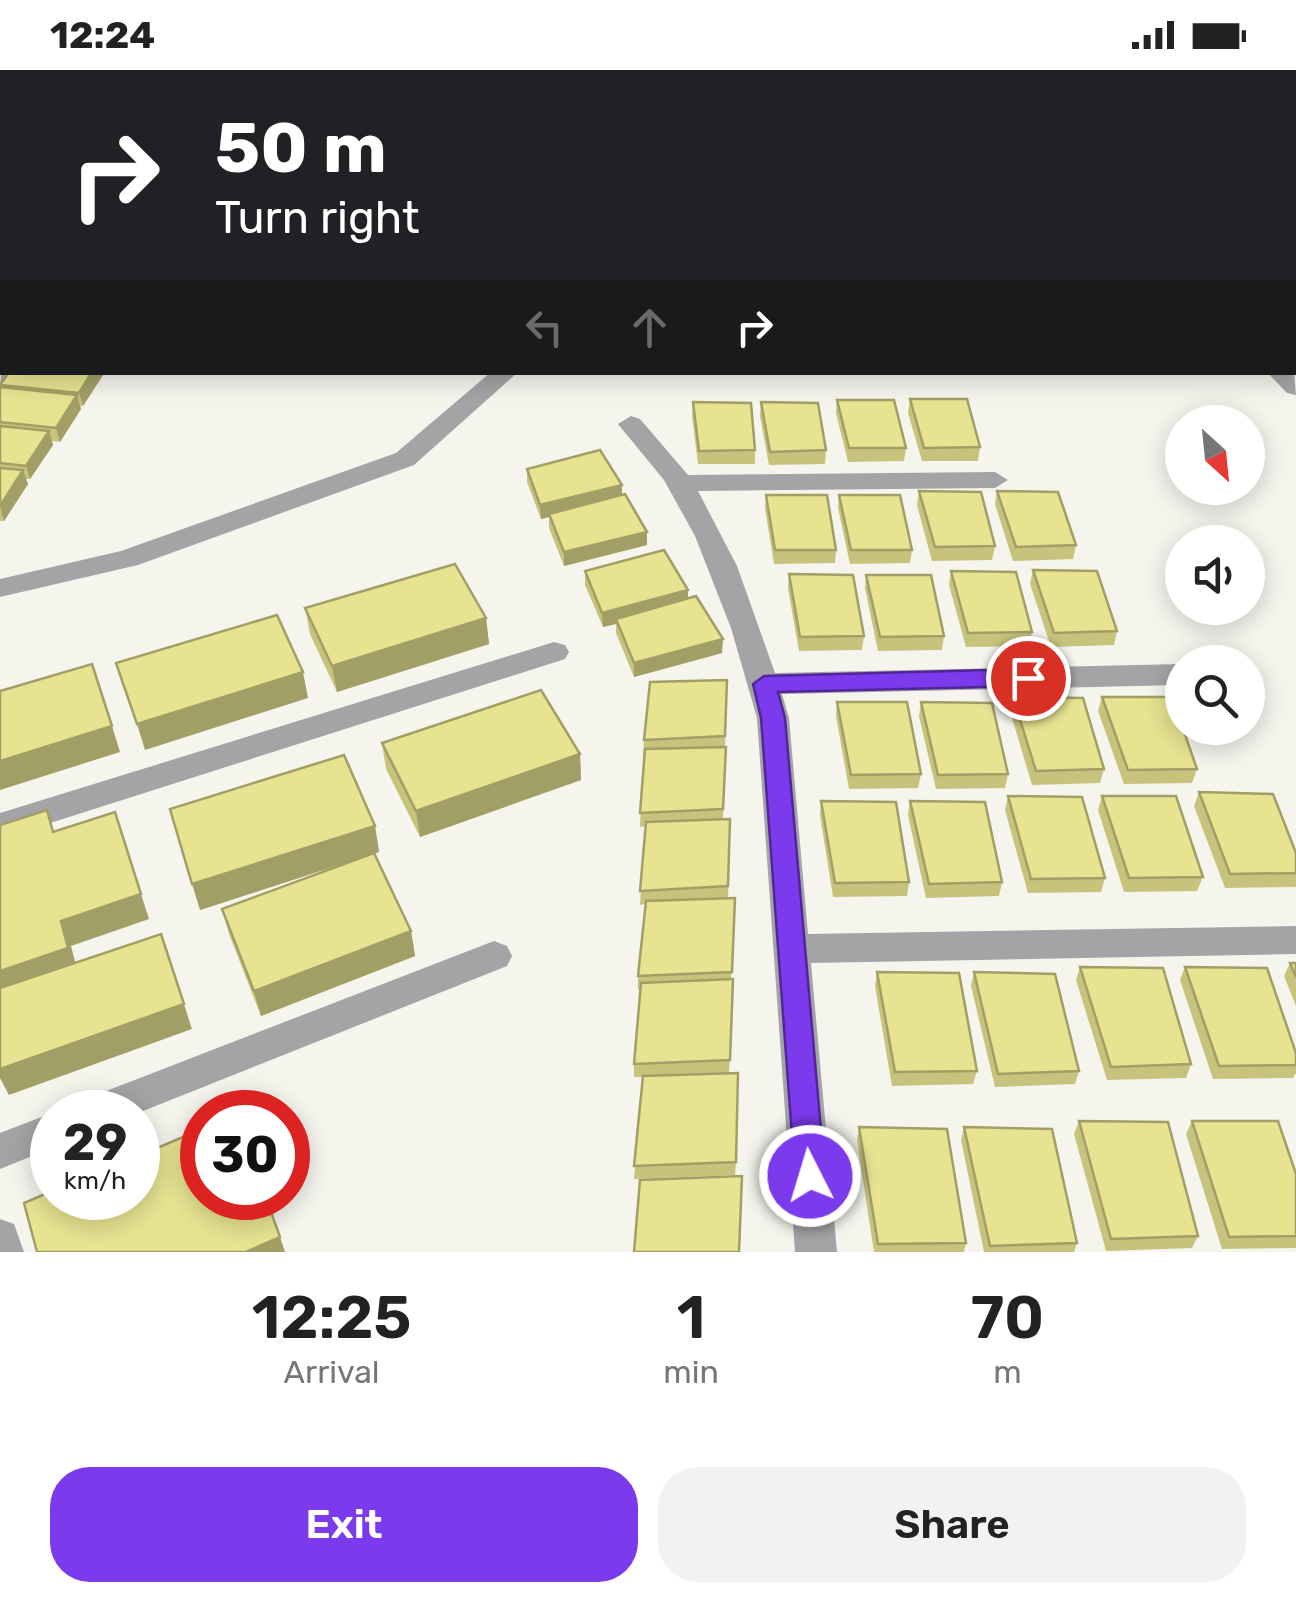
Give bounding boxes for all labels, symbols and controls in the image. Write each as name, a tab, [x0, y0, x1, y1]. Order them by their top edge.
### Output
text: 12:24	[50, 12, 155, 58]
text: 50 m	[215, 107, 387, 190]
icon: right	[50, 110, 180, 240]
text: Turn right	[215, 191, 419, 244]
icon: left	[517, 300, 572, 355]
icon: ahead	[622, 300, 677, 355]
icon: right	[727, 300, 782, 355]
north arrow	[1165, 405, 1265, 505]
map controls	[1165, 405, 1265, 745]
button: sound	[1165, 525, 1265, 625]
pin	[986, 636, 1071, 721]
button: search	[1165, 645, 1265, 745]
icon: arrive	[1001, 651, 1056, 706]
speed limit sign: 30	[180, 1090, 310, 1220]
text: 29	[63, 1113, 127, 1173]
position arrow	[758, 1124, 862, 1228]
text: km/h	[64, 1166, 126, 1195]
text: 12:25	[252, 1282, 412, 1353]
text: 1	[677, 1282, 705, 1353]
text: 70	[971, 1282, 1044, 1353]
text: Arrival	[284, 1353, 380, 1391]
text: min	[663, 1353, 719, 1391]
text: m	[993, 1353, 1022, 1391]
button: Exit	[50, 1467, 638, 1582]
button: Share	[658, 1467, 1246, 1582]

